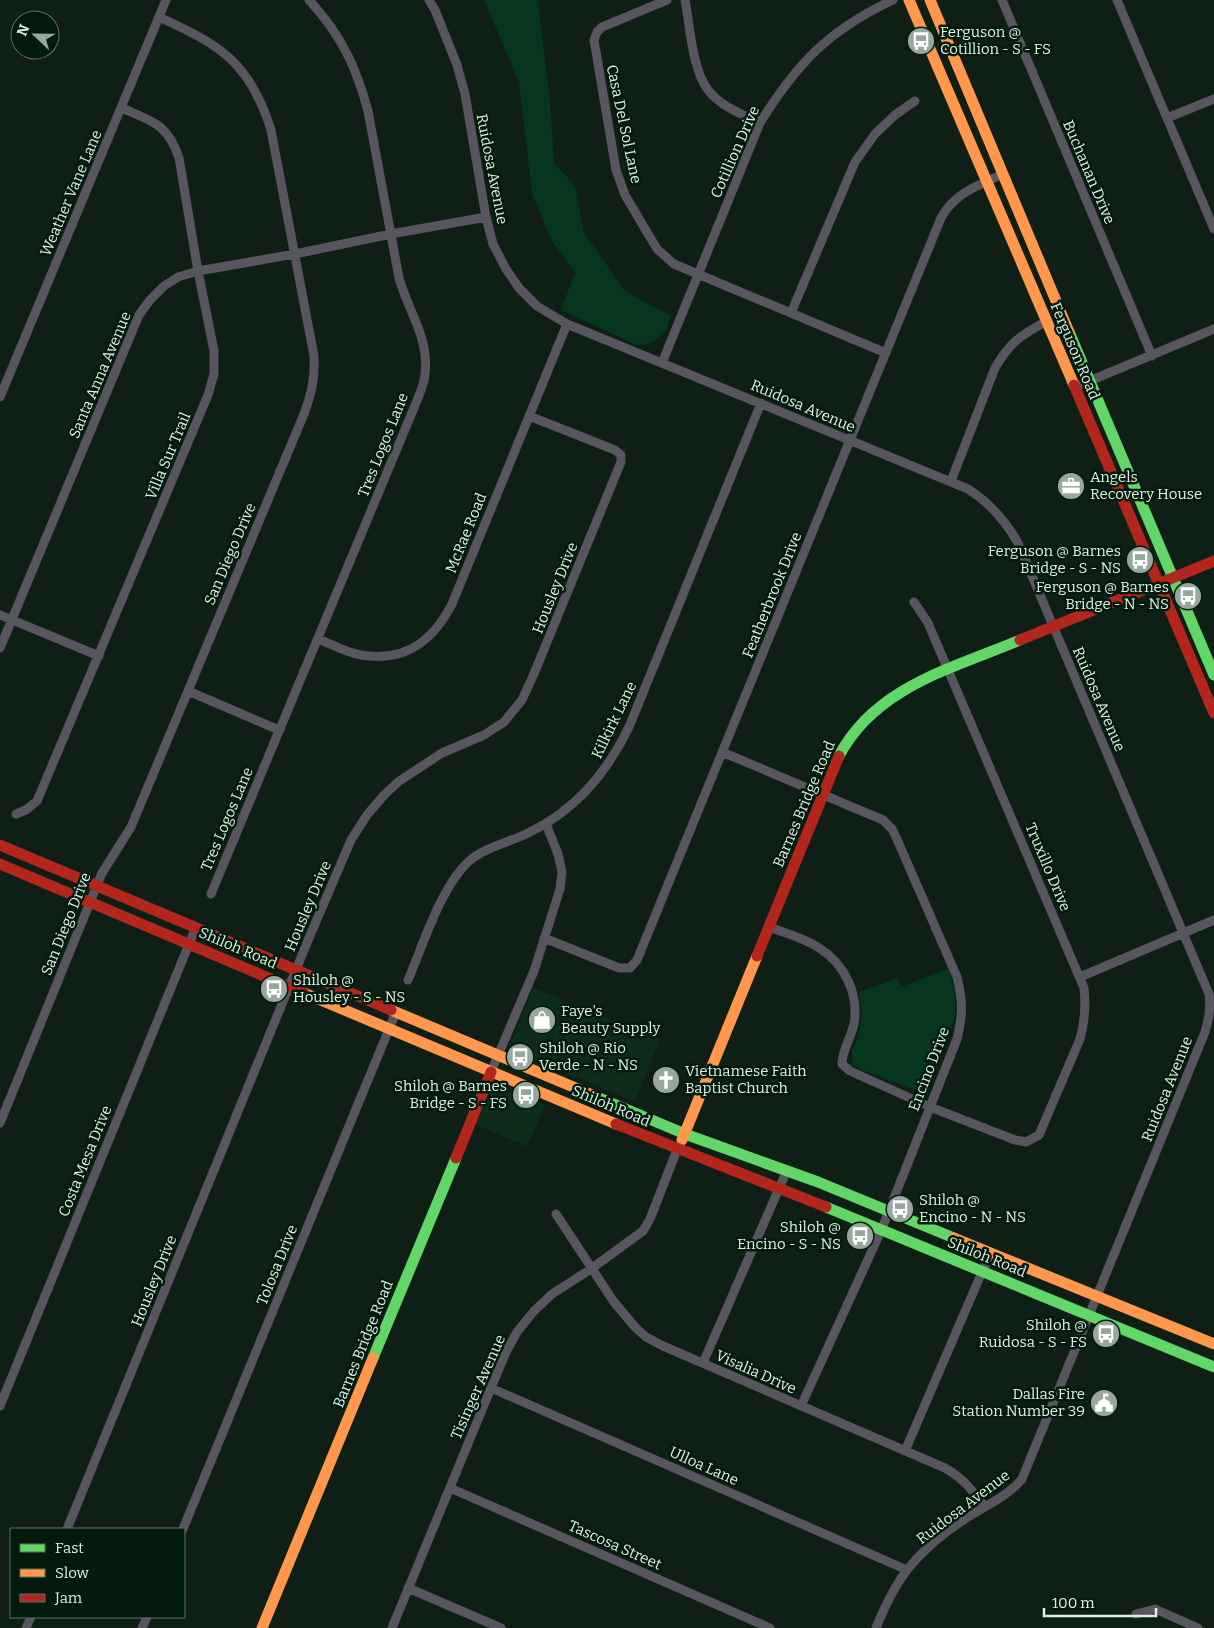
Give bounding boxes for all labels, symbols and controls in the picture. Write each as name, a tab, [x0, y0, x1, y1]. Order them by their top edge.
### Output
north arrow	[10, 10, 60, 60]
text: N	[14, 22, 33, 39]
place label: Ferguson @ Cotillion - S - FS	[940, 23, 1051, 58]
bus stop icon: Ferguson @ Cotillion - S - FS	[906, 26, 936, 56]
street label: Casa Del Sol Lane	[603, 63, 645, 185]
street label: Cotillion Drive	[707, 103, 763, 201]
street label: Ruidosa Avenue	[472, 112, 512, 226]
street label: Buchanan Drive	[1059, 117, 1119, 227]
street label: Weather Vane Lane	[36, 127, 106, 259]
street label: Ferguson Road	[1046, 300, 1104, 402]
street label: Santa Anna Avenue	[65, 309, 135, 441]
street label: Ruidosa Avenue	[748, 376, 858, 436]
street label: Tres Logos Lane	[354, 390, 412, 500]
street label: Villa Sur Trail	[142, 410, 194, 502]
place label: Angels Recovery House	[1090, 468, 1202, 503]
office icon: Angels Recovery House	[1056, 471, 1086, 501]
street label: McRae Road	[442, 490, 490, 576]
street label: San Diego Drive	[200, 500, 260, 608]
street label: Featherbrook Drive	[739, 529, 805, 661]
street label: Housley Drive	[529, 540, 581, 636]
place label: Ferguson @ Barnes Bridge - S - NS	[988, 542, 1121, 577]
bus stop icon: Ferguson @ Barnes Bridge - S - NS	[1125, 545, 1155, 575]
place label: Ferguson @ Barnes Bridge - N - NS	[1036, 578, 1169, 613]
bus stop icon: Ferguson @ Barnes Bridge - N - NS	[1173, 581, 1203, 611]
street label: Ruidosa Avenue	[1069, 644, 1129, 754]
street label: Kilkirk Lane	[588, 678, 640, 762]
street label: Barnes Bridge Road	[769, 738, 839, 870]
street label: Tres Logos Lane	[197, 764, 257, 874]
street label: Truxillo Drive	[1021, 820, 1075, 914]
street label: Housley Drive	[281, 858, 335, 954]
street label: San Diego Drive	[37, 870, 95, 978]
street label: Shiloh Road	[196, 923, 280, 973]
place label: Shiloh @ Housley - S - NS	[293, 971, 405, 1006]
bus stop icon: Shiloh @ Housley - S - NS	[259, 974, 289, 1004]
place label: Faye's Beauty Supply	[561, 1002, 660, 1037]
shop icon: Faye's Beauty Supply	[527, 1005, 557, 1035]
street label: Encino Drive	[905, 1024, 953, 1114]
street label: Ruidosa Avenue	[1138, 1034, 1196, 1144]
place label: Shiloh @ Rio Verde - N - NS	[539, 1039, 638, 1074]
bus stop icon: Shiloh @ Rio Verde - N - NS	[505, 1042, 535, 1072]
place label: Vietnamese Faith Baptist Church	[685, 1062, 807, 1097]
church icon: Vietnamese Faith Baptist Church	[651, 1065, 681, 1095]
place label: Shiloh @ Barnes Bridge - S - FS	[394, 1077, 507, 1112]
bus stop icon: Shiloh @ Barnes Bridge - S - FS	[511, 1080, 541, 1110]
street label: Shiloh Road	[569, 1081, 653, 1131]
street label: Costa Mesa Drive	[55, 1103, 115, 1219]
place label: Shiloh @ Encino - N - NS	[919, 1191, 1026, 1226]
bus stop icon: Shiloh @ Encino - N - NS	[885, 1194, 915, 1224]
place label: Shiloh @ Encino - S - NS	[737, 1218, 841, 1253]
bus stop icon: Shiloh @ Encino - S - NS	[845, 1221, 875, 1251]
street label: Tolosa Drive	[253, 1222, 301, 1308]
street label: Housley Drive	[128, 1233, 180, 1329]
street label: Shiloh Road	[945, 1233, 1029, 1281]
street label: Barnes Bridge Road	[329, 1278, 397, 1410]
place label: Shiloh @ Ruidosa - S - FS	[979, 1316, 1087, 1351]
bus stop icon: Shiloh @ Ruidosa - S - FS	[1091, 1319, 1121, 1349]
street label: Tisinger Avenue	[447, 1332, 509, 1442]
street label: Visalia Drive	[713, 1346, 799, 1398]
place label: Dallas Fire Station Number 39	[952, 1385, 1085, 1420]
public building icon: Dallas Fire Station Number 39	[1089, 1388, 1119, 1418]
street label: Ulloa Lane	[667, 1443, 741, 1489]
street label: Ruidosa Avenue	[913, 1466, 1013, 1548]
street label: Tascosa Street	[566, 1516, 665, 1574]
legend	[10, 1528, 185, 1618]
text: Fast	[55, 1539, 84, 1557]
text: Slow	[55, 1564, 90, 1582]
scale bar	[1044, 1586, 1156, 1618]
text: Jam	[54, 1589, 83, 1607]
text: 100 m	[1052, 1594, 1095, 1612]

